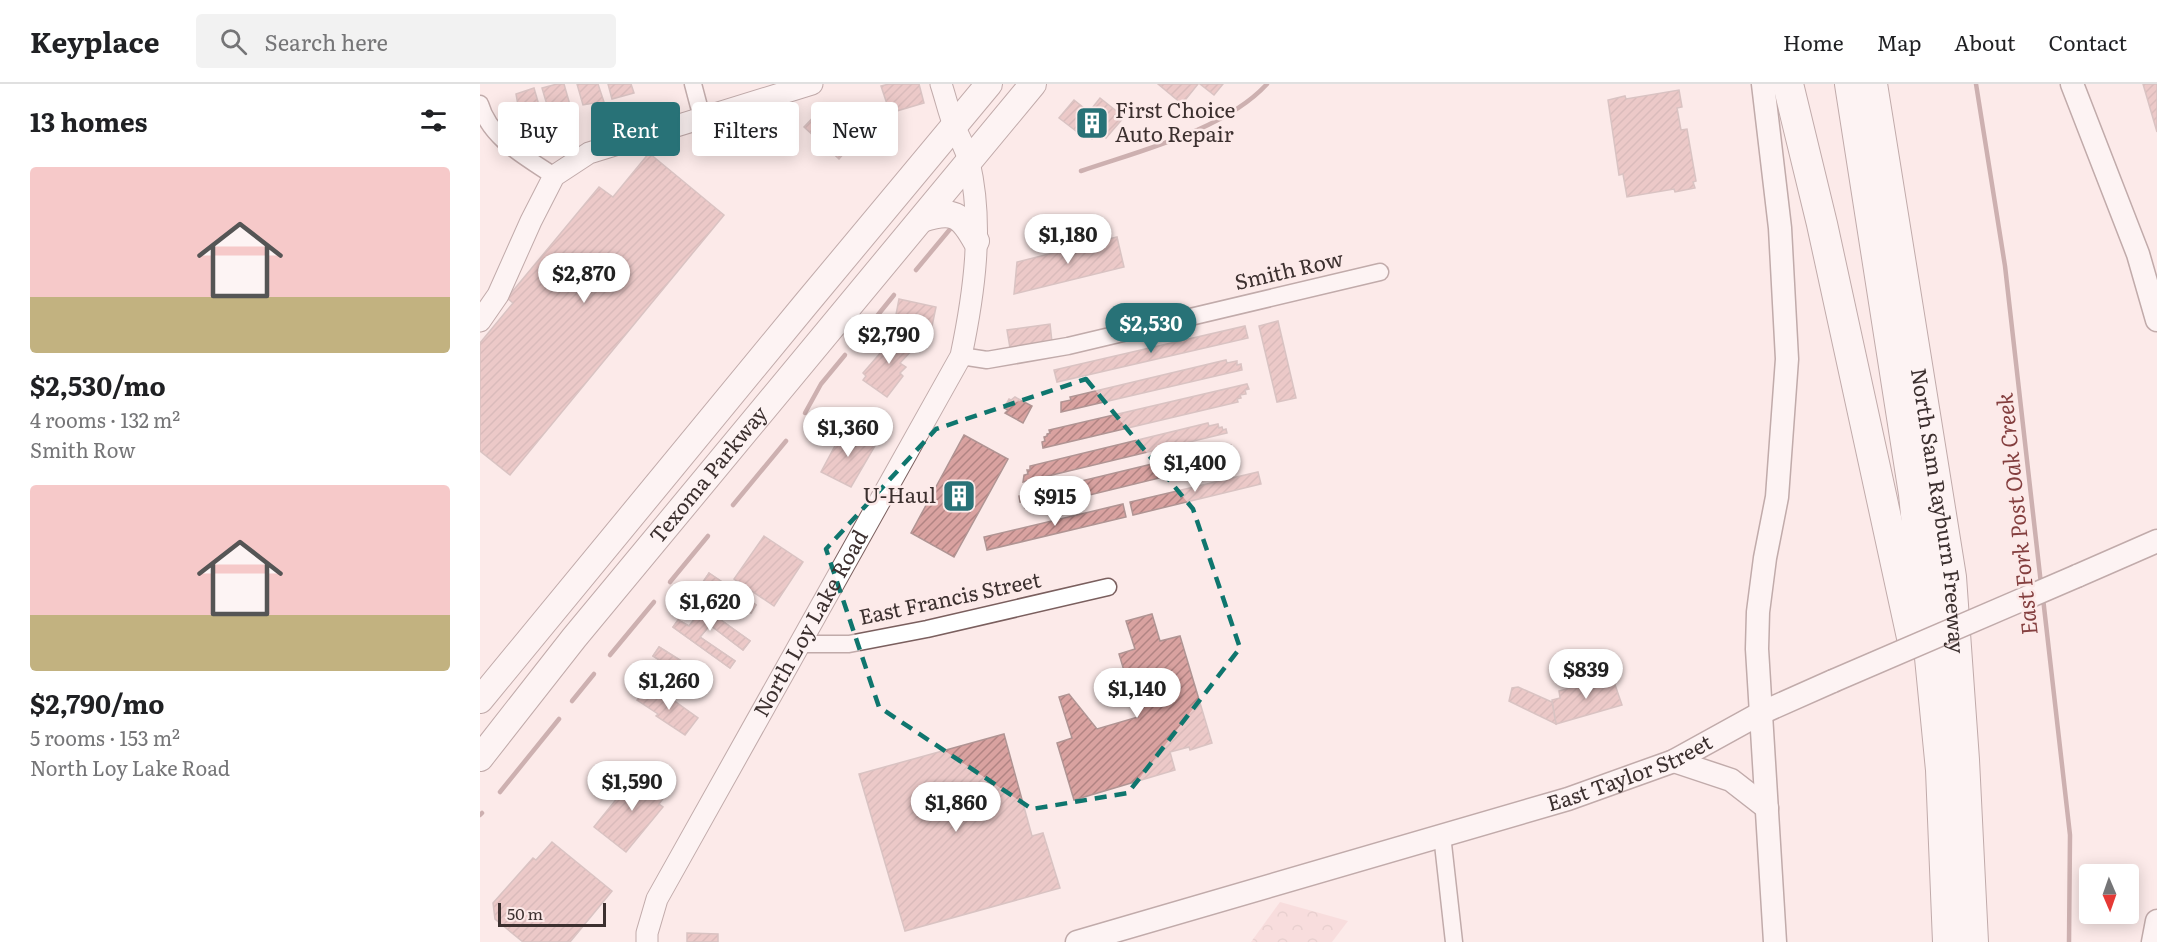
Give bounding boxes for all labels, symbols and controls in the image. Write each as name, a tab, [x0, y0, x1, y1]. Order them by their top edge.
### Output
search box	[196, 14, 616, 68]
text: Keyplace	[30, 20, 160, 62]
icon: search	[217, 25, 250, 58]
text: Search here	[265, 25, 388, 58]
text: Home	[1783, 26, 1844, 57]
text: Map	[1877, 26, 1921, 57]
text: About	[1954, 26, 2016, 57]
text: Contact	[2049, 26, 2127, 57]
place label: First Choice Auto Repair	[1115, 93, 1236, 148]
text: 13 homes	[30, 101, 148, 140]
chip: Buy	[498, 102, 579, 156]
chip: Rent	[591, 102, 680, 156]
chip: Filters	[692, 102, 799, 156]
chip: New	[811, 102, 898, 156]
icon: filters	[417, 104, 450, 137]
building icon: First Choice Auto Repair	[1074, 105, 1110, 141]
icon: home	[186, 206, 294, 314]
pin: $1,180	[1019, 214, 1117, 265]
text: $1,180	[1038, 218, 1098, 248]
street label: Smith Row	[1231, 241, 1346, 296]
pin: $2,870	[535, 253, 633, 304]
text: $2,870	[552, 257, 616, 287]
pin: $2,530	[1102, 303, 1200, 354]
text: $2,530	[1119, 307, 1183, 337]
pin: $2,790	[840, 314, 938, 365]
text: $2,790	[858, 318, 920, 348]
text: $2,530/mo	[30, 365, 166, 404]
street label: North Sam Rayburn Freeway	[1905, 366, 1974, 655]
water label: East Fork Post Oak Creek	[1986, 391, 2045, 637]
street label: Texoma Parkway	[641, 397, 774, 549]
text: 4 rooms · 132 m²	[30, 404, 180, 434]
pin: $1,360	[799, 407, 897, 458]
text: $1,360	[817, 411, 879, 441]
text: Smith Row	[30, 434, 135, 464]
pin: $1,400	[1146, 442, 1244, 493]
text: $1,400	[1164, 446, 1226, 476]
pin: $915	[1019, 476, 1091, 527]
place label: U-Haul	[863, 478, 936, 509]
building icon: U-Haul	[941, 478, 977, 514]
text: $915	[1034, 480, 1076, 510]
street label: North Loy Lake Road	[744, 523, 874, 722]
icon: home	[186, 524, 294, 632]
street label: East Francis Street	[856, 562, 1044, 631]
pin: $1,620	[661, 581, 759, 632]
text: $1,620	[679, 585, 741, 615]
pin: $839	[1550, 649, 1622, 700]
text: $839	[1563, 653, 1609, 683]
pin: $1,260	[620, 660, 718, 711]
text: $1,260	[638, 664, 700, 694]
pin: $1,140	[1088, 668, 1186, 719]
text: $1,140	[1108, 672, 1166, 702]
text: $2,790/mo	[30, 683, 165, 722]
text: 5 rooms · 153 m²	[30, 722, 180, 752]
street label: East Taylor Street	[1543, 725, 1717, 817]
text: North Loy Lake Road	[30, 752, 230, 782]
pin: $1,590	[583, 761, 681, 812]
text: $1,590	[601, 765, 663, 795]
pin: $1,860	[907, 782, 1005, 833]
text: $1,860	[925, 786, 987, 816]
north arrow	[2079, 864, 2139, 924]
map controls	[2079, 864, 2139, 924]
scale bar	[498, 900, 606, 928]
text: 50 m	[507, 901, 543, 925]

